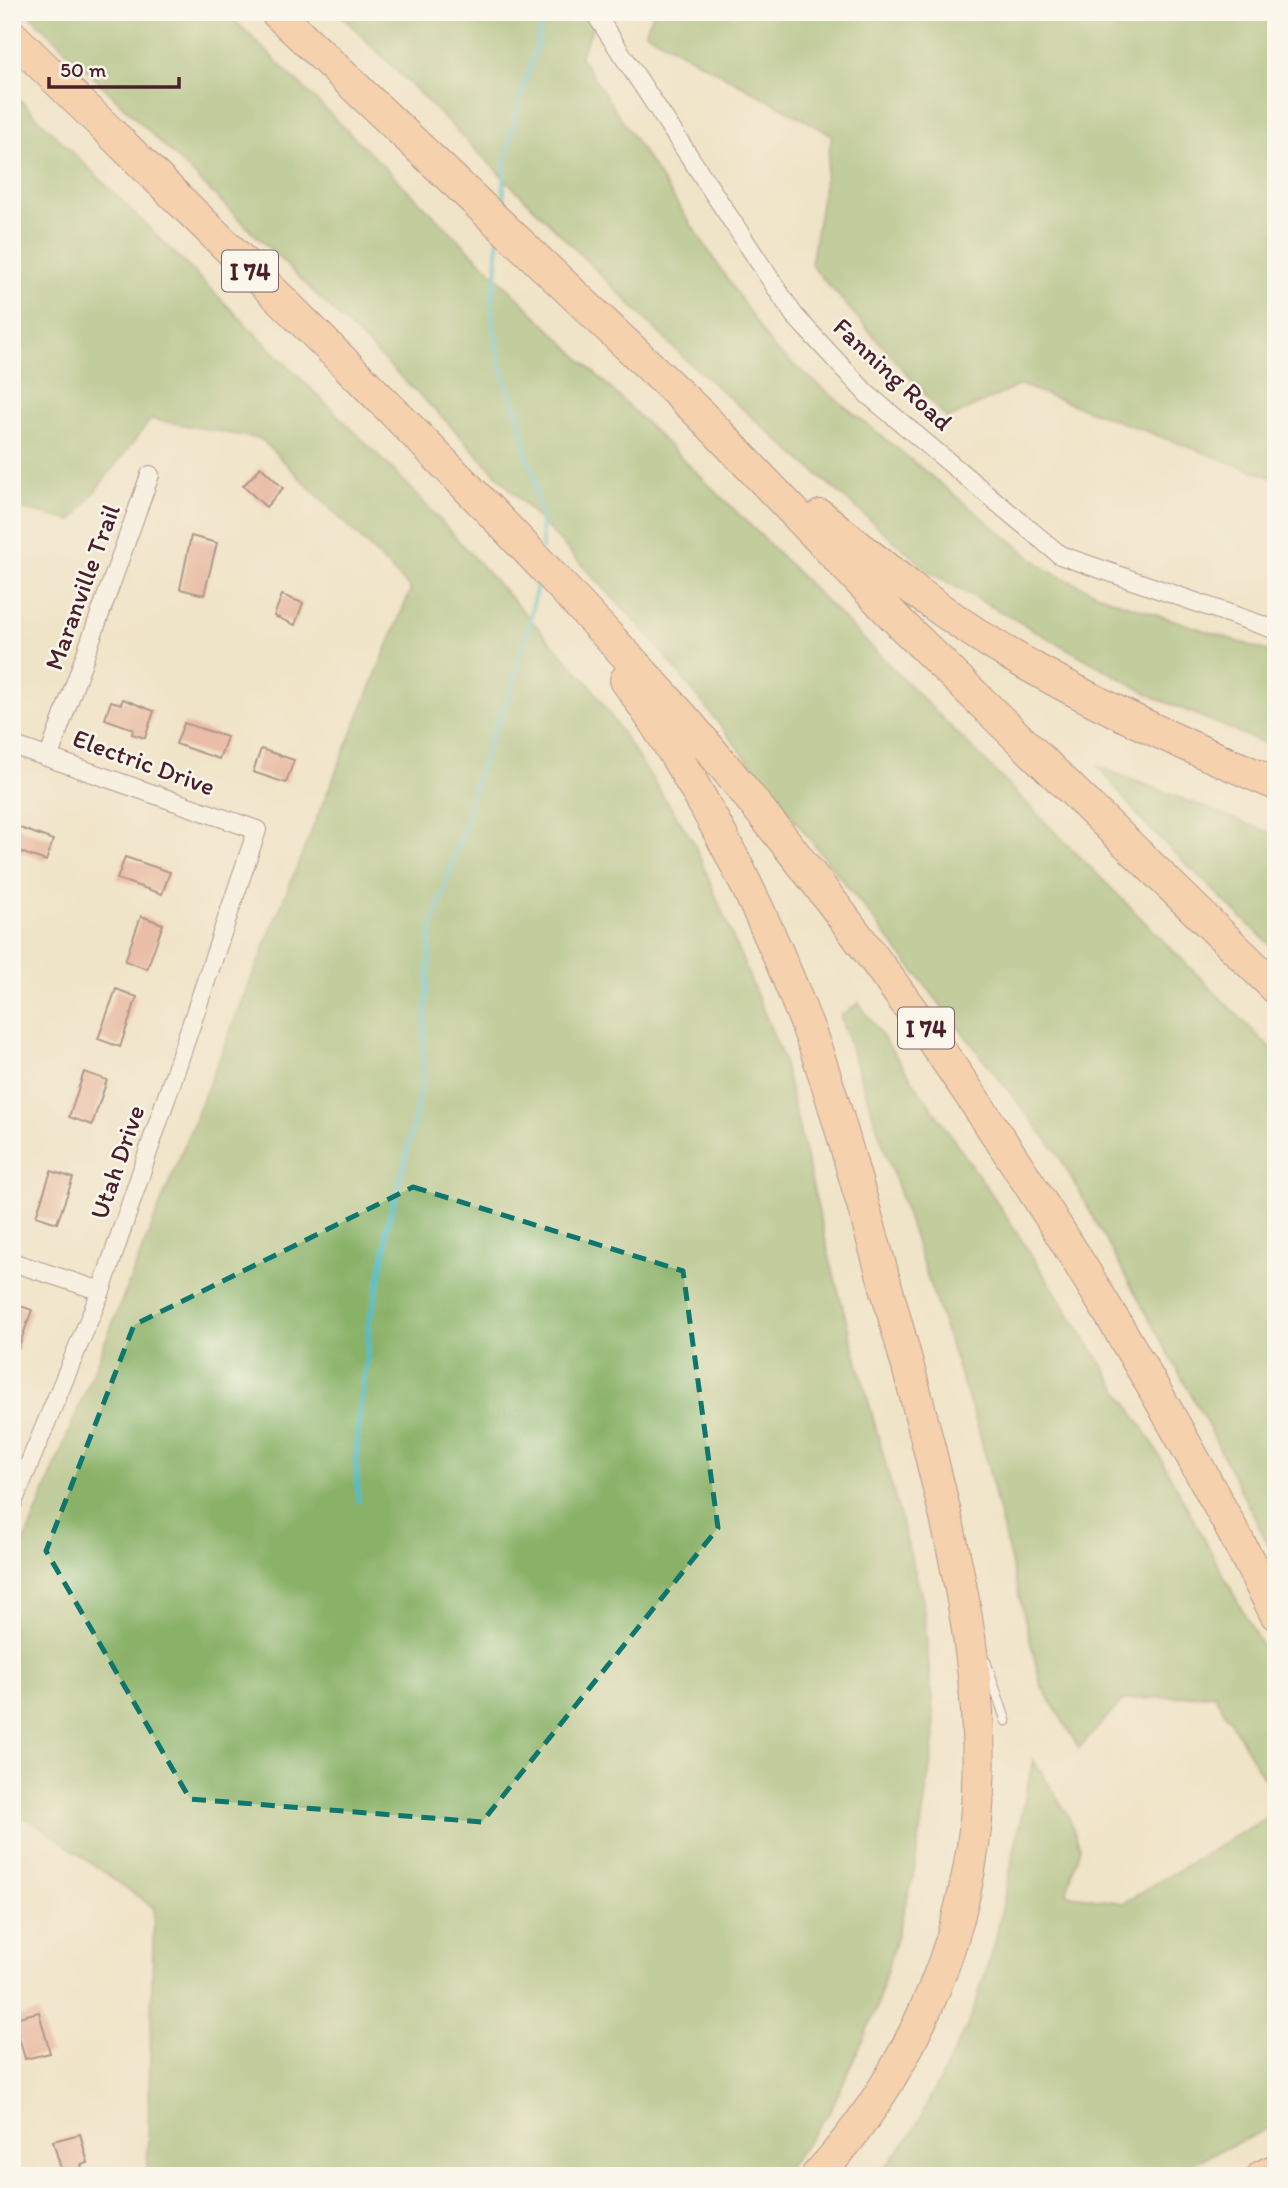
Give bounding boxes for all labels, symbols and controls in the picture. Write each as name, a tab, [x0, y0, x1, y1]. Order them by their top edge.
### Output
scale bar	[49, 46, 178, 90]
text: 50 m	[60, 57, 107, 82]
road number: I 74	[222, 250, 278, 292]
street label: Fanning Road	[827, 311, 959, 437]
street label: Maranville Trail	[37, 500, 127, 674]
street label: Electric Drive	[69, 721, 219, 803]
road number: I 74	[898, 1008, 954, 1048]
street label: Utah Drive	[83, 1101, 151, 1223]

